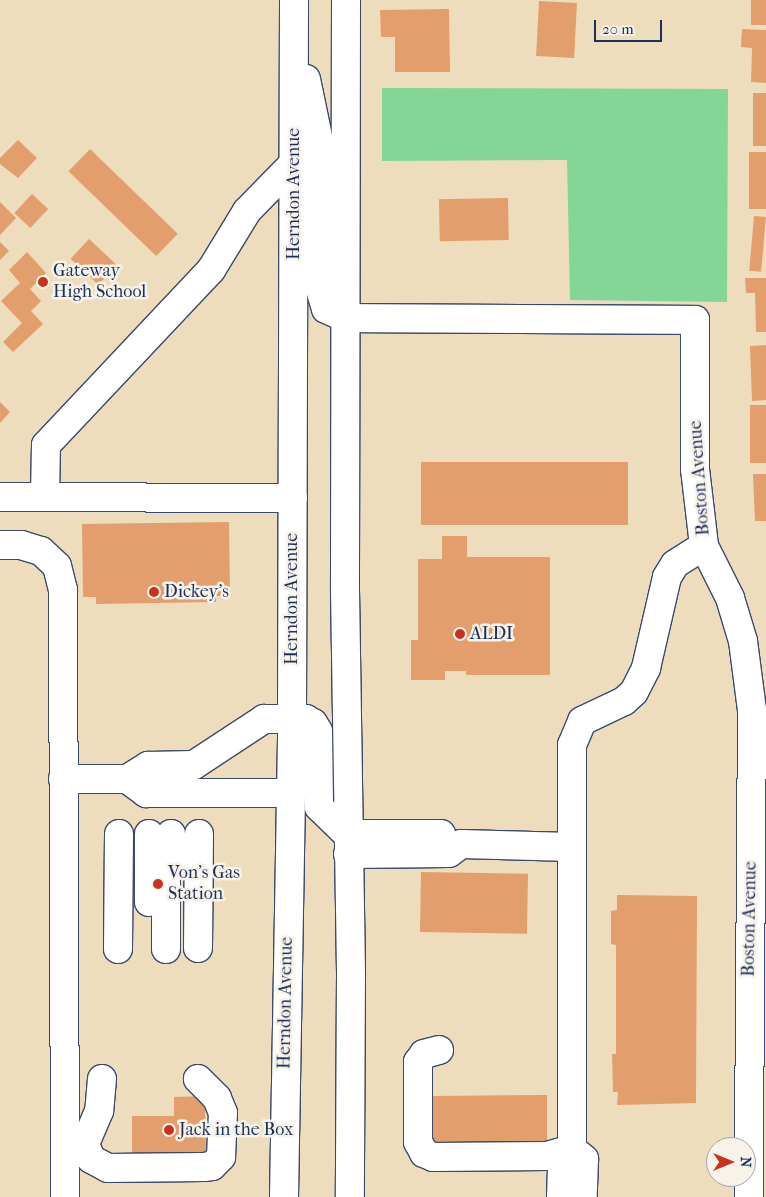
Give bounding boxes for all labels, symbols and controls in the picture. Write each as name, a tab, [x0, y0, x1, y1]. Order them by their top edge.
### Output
scale bar	[596, 10, 664, 42]
text: 20 m	[602, 20, 634, 38]
street label: Herndon Avenue	[283, 128, 305, 260]
place label: Gateway High School	[53, 261, 146, 304]
marker: Gateway High School	[37, 276, 49, 288]
street label: Boston Avenue	[685, 420, 715, 536]
street label: Herndon Avenue	[281, 533, 303, 665]
place label: Dickey's	[164, 581, 229, 603]
marker: Dickey's	[148, 586, 160, 598]
place label: ALDI	[470, 623, 513, 645]
marker: ALDI	[454, 628, 466, 640]
street label: Boston Avenue	[738, 861, 762, 977]
place label: Von's Gas Station	[168, 863, 240, 906]
marker: Von's Gas Station	[152, 878, 164, 890]
street label: Herndon Avenue	[274, 937, 298, 1069]
place label: Jack in the Box	[179, 1119, 293, 1141]
marker: Jack in the Box	[163, 1124, 175, 1136]
north arrow	[706, 1137, 756, 1187]
text: N	[737, 1157, 754, 1167]

